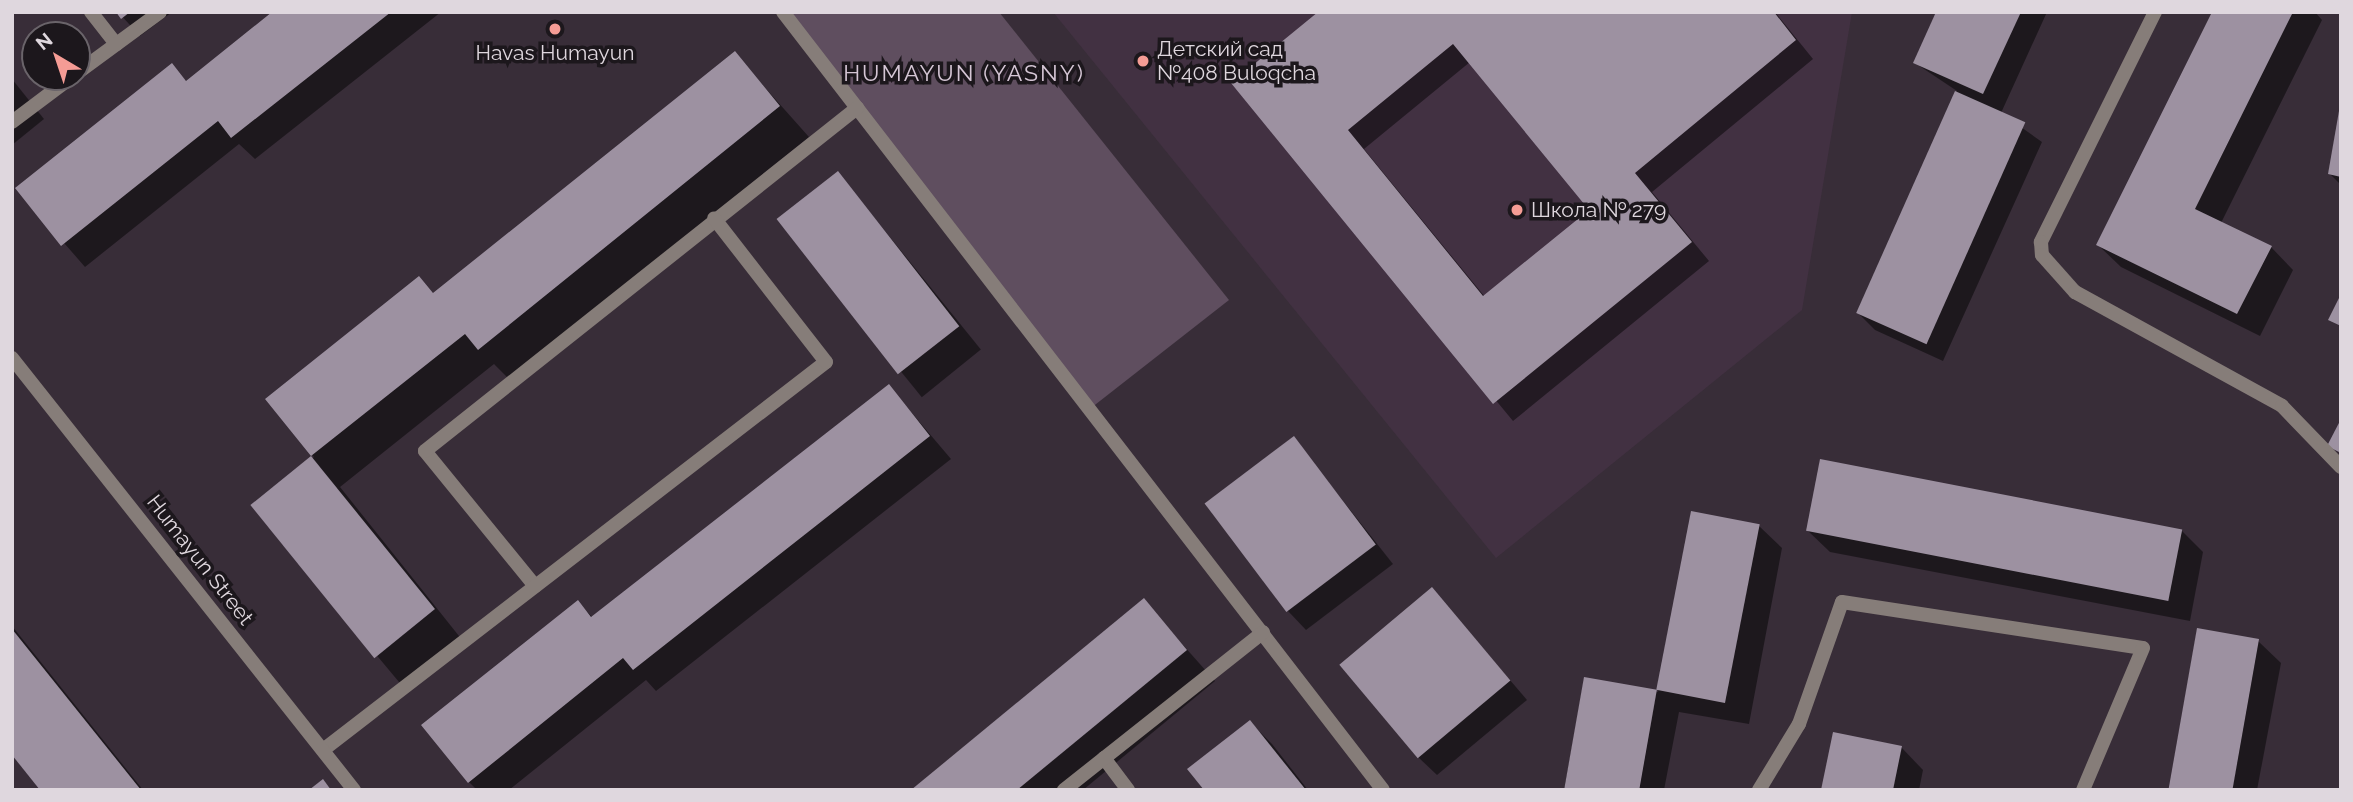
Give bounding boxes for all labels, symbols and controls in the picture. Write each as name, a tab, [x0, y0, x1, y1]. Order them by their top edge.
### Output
north arrow	[21, 21, 91, 91]
marker: Havas Humayun	[547, 21, 563, 37]
text: N	[31, 28, 57, 54]
place label: Детский сад №408 Buloqcha	[1157, 36, 1316, 86]
place label: Havas Humayun	[476, 40, 634, 66]
marker: Детский сад №408 Buloqcha	[1135, 53, 1151, 69]
district label: HUMAYUN (YASNY)	[845, 59, 1083, 87]
place label: Школа № 279	[1531, 197, 1666, 223]
marker: Школа № 279	[1509, 202, 1525, 218]
street label: Humayun Street	[141, 490, 259, 630]

